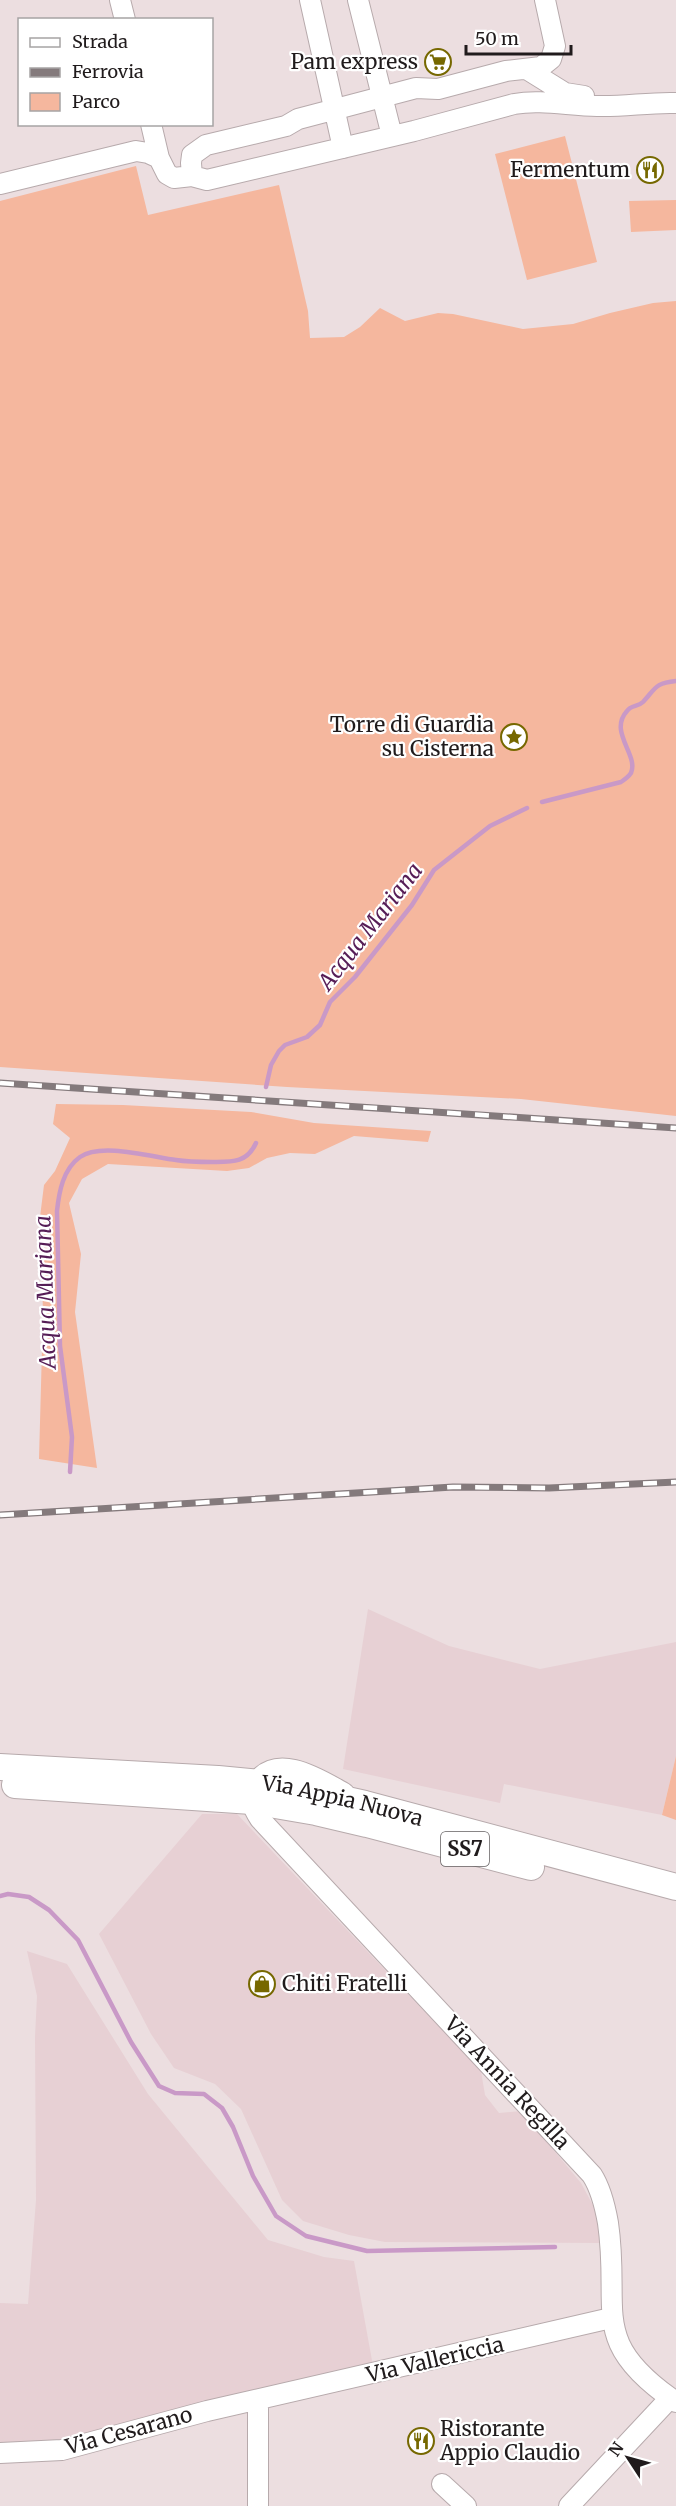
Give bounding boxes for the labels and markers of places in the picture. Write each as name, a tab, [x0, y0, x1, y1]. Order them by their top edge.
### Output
supermarket icon: Pam express	[423, 47, 453, 77]
place label: Pam express	[291, 48, 418, 75]
restaurant icon: Fermentum	[635, 155, 665, 185]
place label: Fermentum	[510, 156, 630, 183]
place label: Torre di Guardia su Cisterna	[330, 711, 494, 762]
place icon: Torre di Guardia su Cisterna	[499, 722, 529, 752]
shop icon: Chiti Fratelli	[247, 1969, 277, 1999]
place label: Chiti Fratelli	[282, 1970, 408, 1997]
place label: Ristorante Appio Claudio	[439, 2415, 580, 2466]
restaurant icon: Ristorante Appio Claudio	[406, 2426, 436, 2456]

